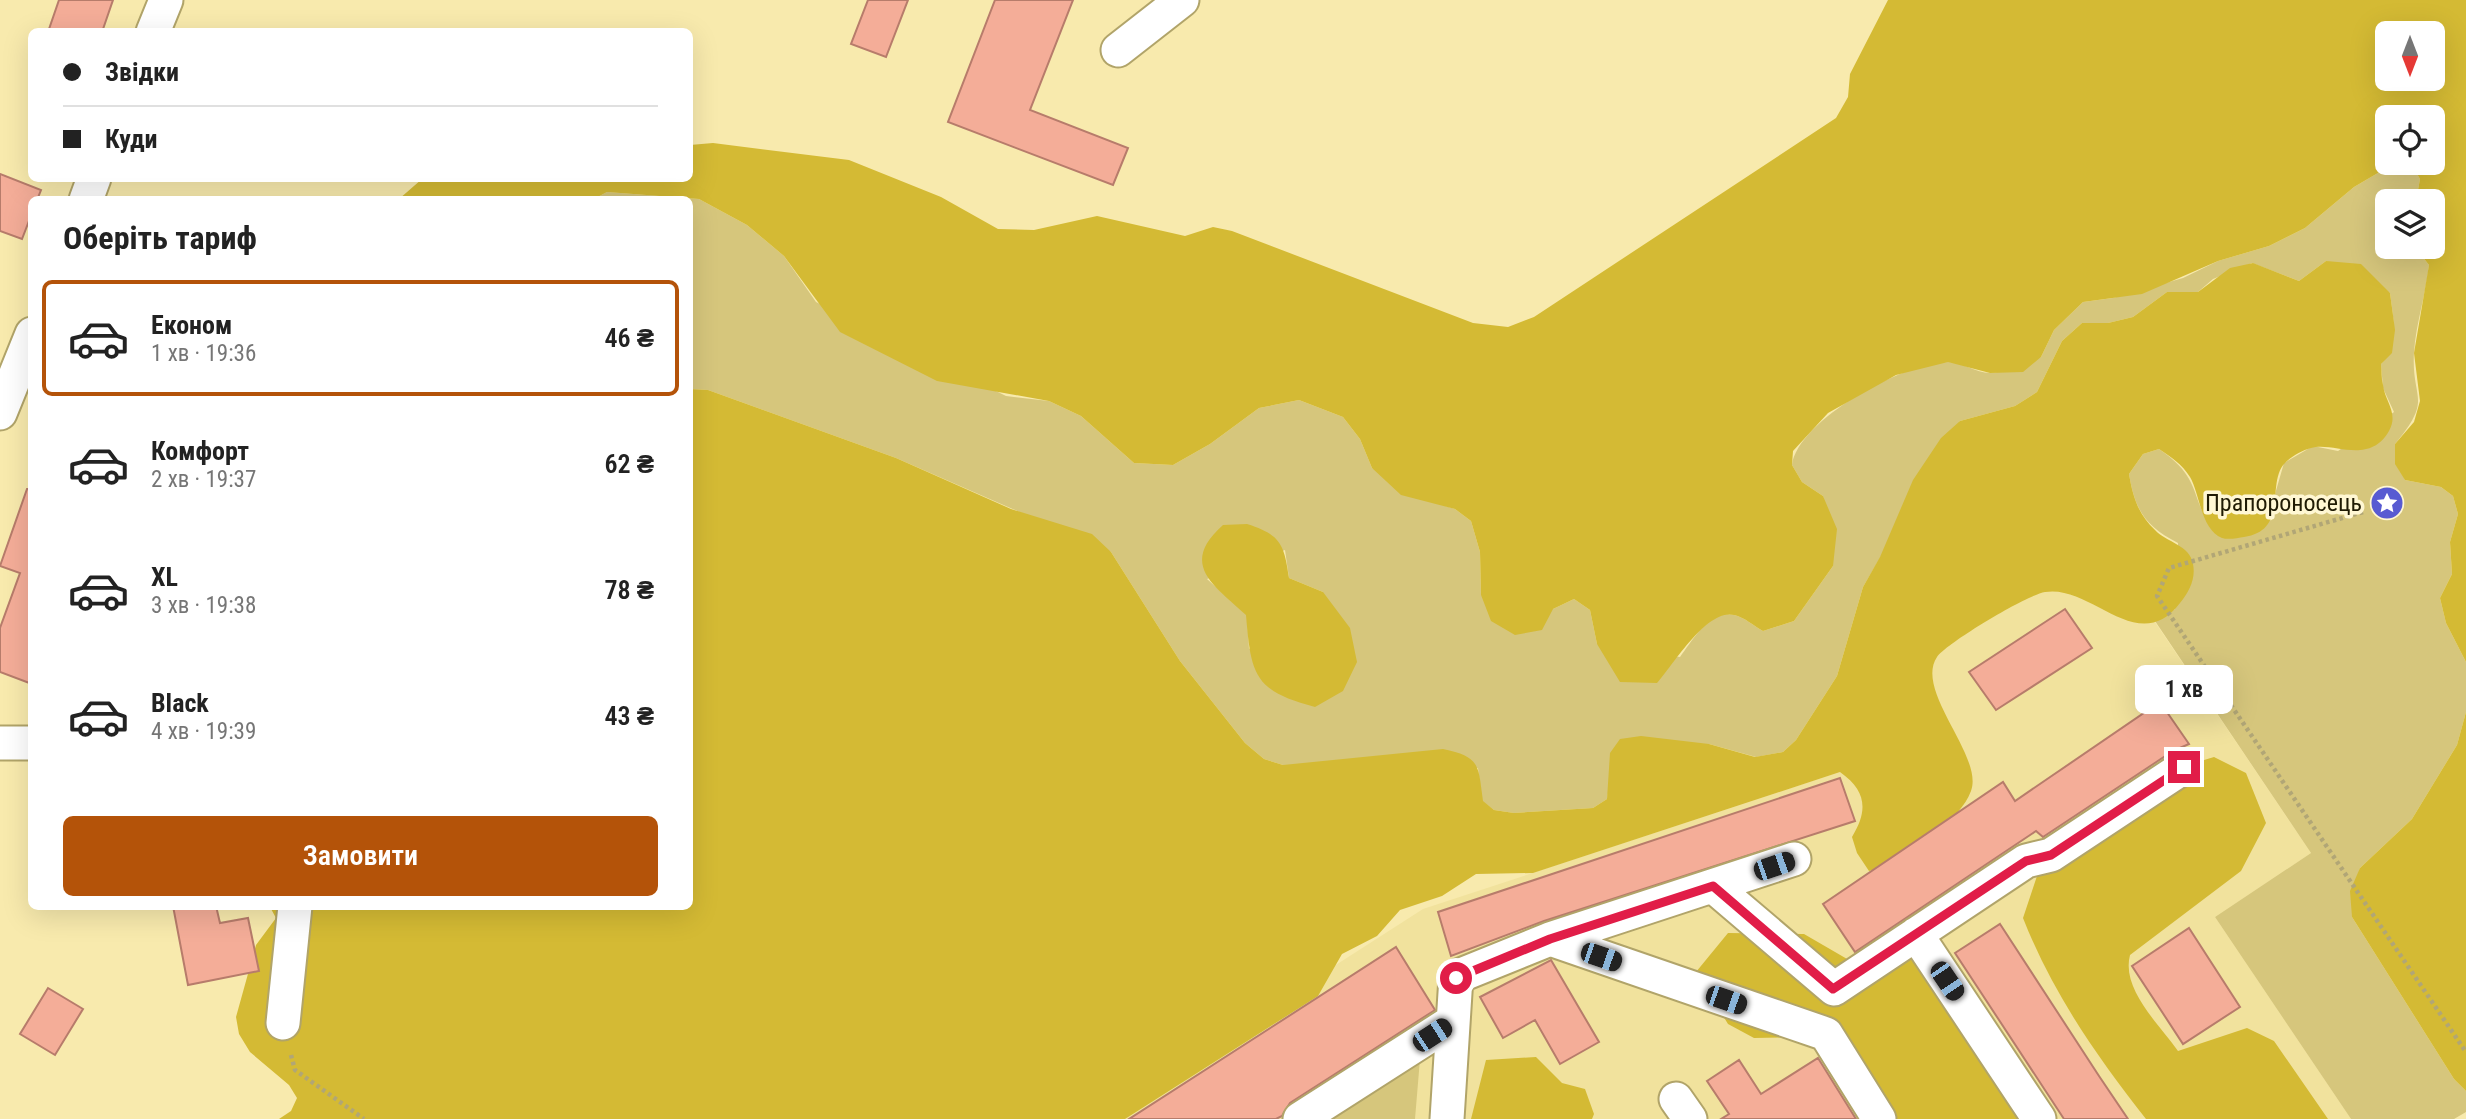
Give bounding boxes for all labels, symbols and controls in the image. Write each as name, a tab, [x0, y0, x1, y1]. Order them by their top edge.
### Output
north arrow	[2375, 21, 2445, 91]
map controls	[2375, 21, 2445, 259]
text: Звідки	[105, 57, 179, 87]
button: locate	[2375, 105, 2445, 175]
text: Куди	[105, 124, 157, 154]
button: layers	[2375, 189, 2445, 259]
text: Оберіть тариф	[63, 219, 257, 257]
icon: car	[67, 307, 130, 370]
text: Економ	[151, 310, 232, 340]
text: 46 ₴	[605, 323, 654, 353]
text: 1 хв · 19:36	[151, 340, 256, 367]
icon: car	[67, 433, 130, 496]
text: Комфорт	[151, 436, 249, 466]
text: 62 ₴	[605, 449, 654, 479]
text: 2 хв · 19:37	[151, 466, 256, 493]
place icon: Прапороносець	[2368, 484, 2406, 522]
place label: Прапороносець	[2205, 489, 2362, 517]
icon: car	[67, 559, 130, 622]
text: XL	[151, 562, 178, 592]
text: 78 ₴	[605, 575, 654, 605]
text: 3 хв · 19:38	[151, 592, 256, 619]
callout: 1 хв	[2135, 666, 2233, 714]
text: 1 хв	[2165, 676, 2203, 703]
icon: car	[67, 685, 130, 748]
text: Black	[151, 688, 209, 718]
text: 43 ₴	[605, 701, 654, 731]
text: 4 хв · 19:39	[151, 718, 256, 745]
route end	[2168, 751, 2200, 783]
button: Замовити	[63, 816, 658, 896]
car	[1751, 849, 1798, 883]
car	[1578, 940, 1625, 974]
car	[1927, 958, 1968, 1004]
route start	[1440, 962, 1472, 994]
car	[1703, 983, 1750, 1017]
car	[1409, 1015, 1456, 1055]

